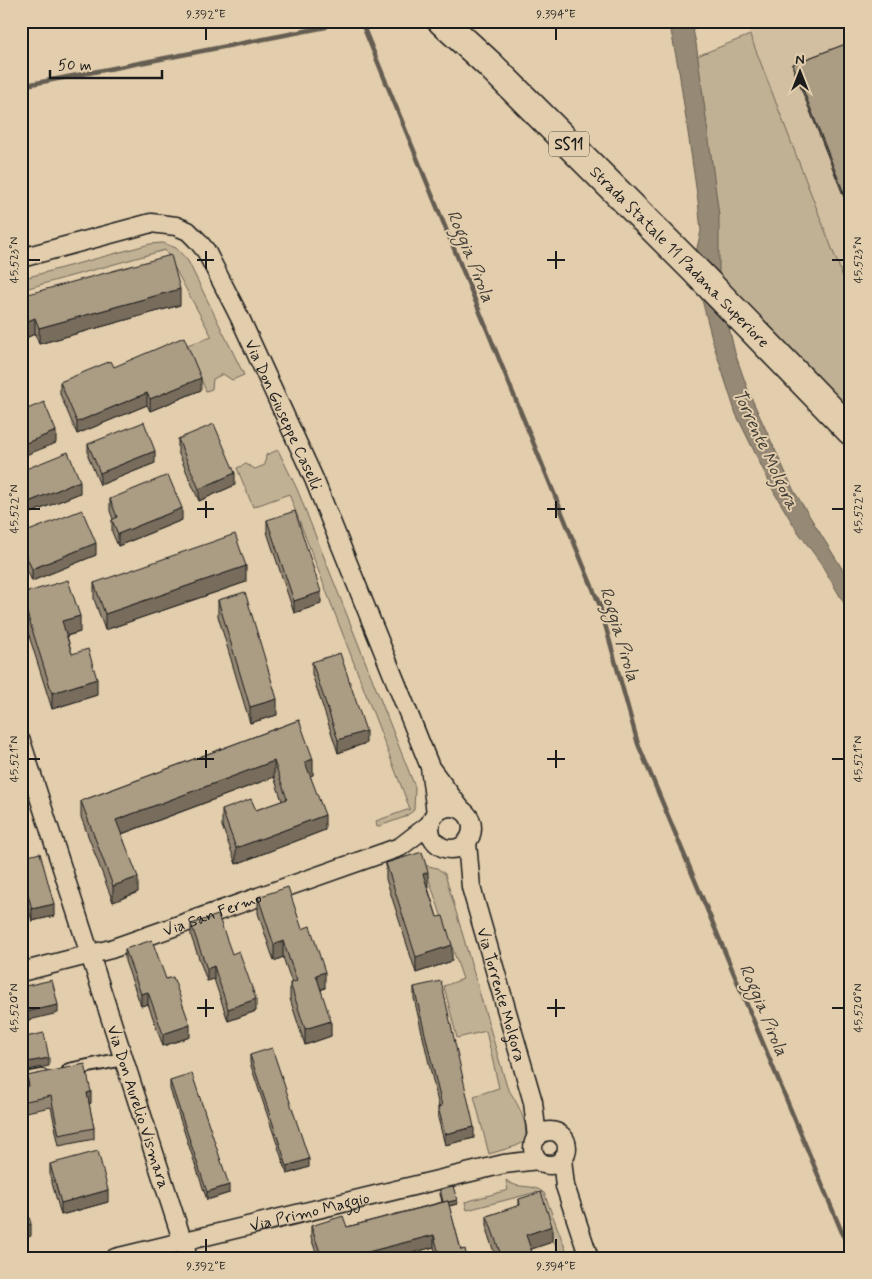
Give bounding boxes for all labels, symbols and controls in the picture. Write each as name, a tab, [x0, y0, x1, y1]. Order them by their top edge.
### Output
text: 9.392°E	[186, 7, 226, 23]
text: 9.394°E	[536, 7, 576, 23]
scale bar	[50, 48, 162, 80]
north arrow	[774, 48, 824, 98]
text: N	[795, 51, 805, 69]
text: 50 m	[58, 56, 92, 76]
road number: SS11	[549, 132, 589, 156]
street label: Strada Statale 11 Padana Superiore	[585, 162, 774, 353]
water label: Roggia Pirola	[439, 207, 500, 307]
text: 45.523°N	[7, 237, 23, 283]
text: 45.523°N	[851, 237, 867, 283]
street label: Via Don Giuseppe Caselli	[239, 336, 326, 494]
water label: Torrente Molgora	[725, 385, 804, 515]
text: 45.522°N	[7, 485, 23, 533]
text: 45.522°N	[851, 485, 867, 533]
water label: Roggia Pirola	[591, 584, 645, 685]
text: 45.521°N	[7, 736, 23, 782]
text: 45.521°N	[851, 736, 867, 782]
street label: Via San Fermo	[160, 888, 265, 942]
street label: Via Torrente Molgora	[471, 925, 530, 1065]
water label: Roggia Pirola	[731, 961, 793, 1061]
text: 45.520°N	[7, 983, 23, 1033]
text: 45.520°N	[851, 983, 867, 1033]
street label: Via Don Aurelio Vismara	[101, 1023, 174, 1191]
street label: Via Primo Maggio	[248, 1188, 372, 1237]
text: 9.392°E	[186, 1259, 226, 1275]
text: 9.394°E	[536, 1259, 576, 1275]

